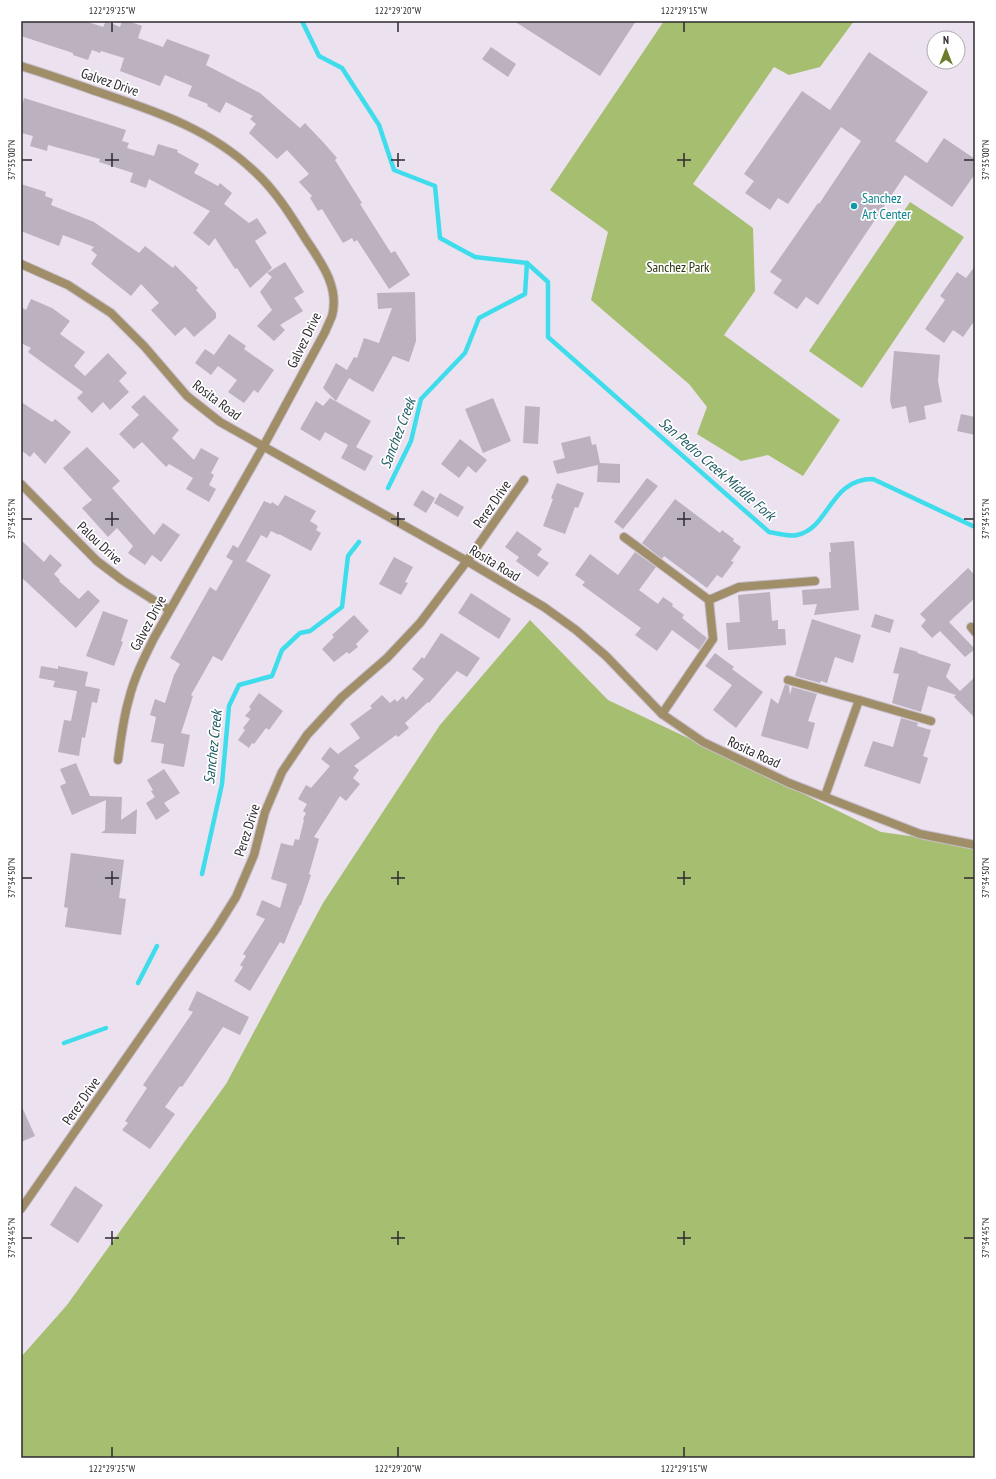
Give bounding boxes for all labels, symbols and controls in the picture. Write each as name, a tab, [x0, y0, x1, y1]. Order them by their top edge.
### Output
text: 122°29'25"W	[89, 4, 136, 17]
text: 122°29'20"W	[375, 4, 422, 17]
text: 122°29'15"W	[661, 4, 708, 17]
north arrow	[926, 30, 966, 70]
text: N	[943, 33, 949, 47]
street label: Galvez Drive	[79, 64, 141, 100]
text: 37°35'00"N	[5, 140, 18, 180]
text: 37°35'00"N	[979, 140, 992, 180]
place label: Sanchez Art Center	[862, 189, 911, 223]
marker: Sanchez Art Center	[849, 201, 859, 211]
park label: Sanchez Park	[646, 258, 710, 276]
street label: Galvez Drive	[283, 309, 325, 371]
street label: Rosita Road	[189, 376, 245, 424]
water label: Sanchez Creek	[375, 393, 420, 471]
water label: San Pedro Creek Middle Fork	[655, 413, 781, 526]
street label: Perez Drive	[469, 476, 515, 531]
text: 37°34'55"N	[5, 499, 18, 539]
text: 37°34'55"N	[979, 499, 992, 539]
street label: Palou Drive	[74, 518, 127, 569]
street label: Rosita Road	[466, 541, 524, 585]
street label: Galvez Drive	[126, 592, 170, 654]
water label: Sanchez Creek	[199, 707, 226, 785]
street label: Rosita Road	[725, 732, 783, 772]
street label: Perez Drive	[230, 801, 264, 859]
text: 37°34'50"N	[5, 858, 18, 898]
text: 37°34'50"N	[979, 858, 992, 898]
street label: Perez Drive	[58, 1073, 104, 1128]
text: 37°34'45"N	[5, 1218, 18, 1258]
text: 37°34'45"N	[979, 1218, 992, 1258]
text: 122°29'25"W	[89, 1462, 136, 1475]
text: 122°29'20"W	[375, 1462, 422, 1475]
text: 122°29'15"W	[661, 1462, 708, 1475]

